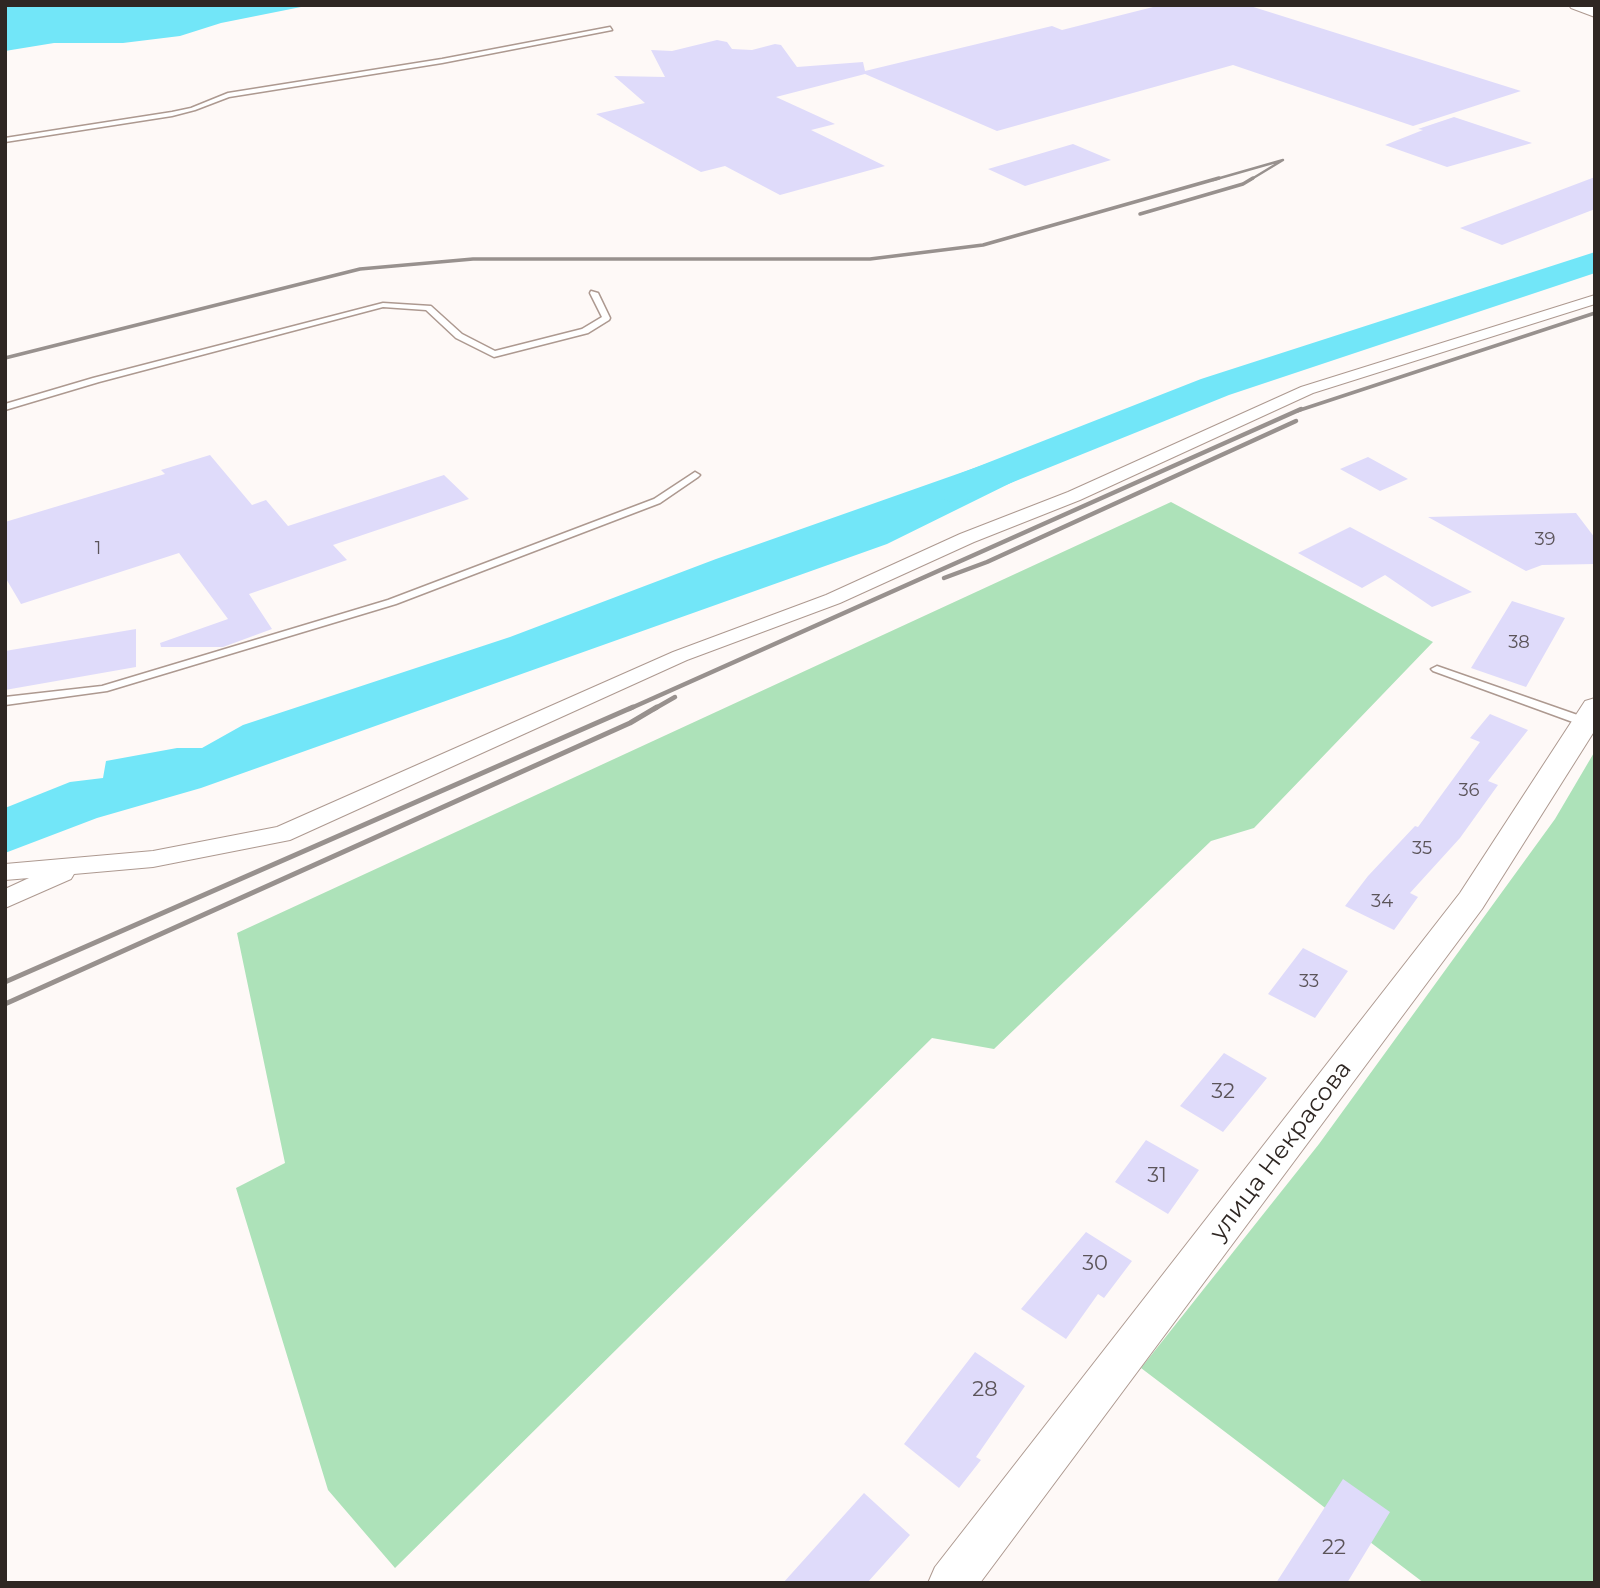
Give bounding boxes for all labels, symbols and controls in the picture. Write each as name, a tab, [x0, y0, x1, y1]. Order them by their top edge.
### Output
house number: 39	[1534, 529, 1556, 551]
house number: 1	[95, 538, 101, 560]
house number: 38	[1508, 632, 1530, 654]
house number: 36	[1458, 780, 1480, 802]
house number: 35	[1412, 838, 1432, 860]
house number: 34	[1371, 891, 1393, 913]
house number: 33	[1299, 971, 1319, 993]
street label: улица Некрасова	[1204, 1056, 1358, 1246]
house number: 32	[1211, 1079, 1235, 1105]
house number: 31	[1147, 1163, 1167, 1189]
house number: 30	[1082, 1251, 1108, 1277]
house number: 28	[972, 1377, 998, 1403]
house number: 22	[1322, 1535, 1346, 1561]

